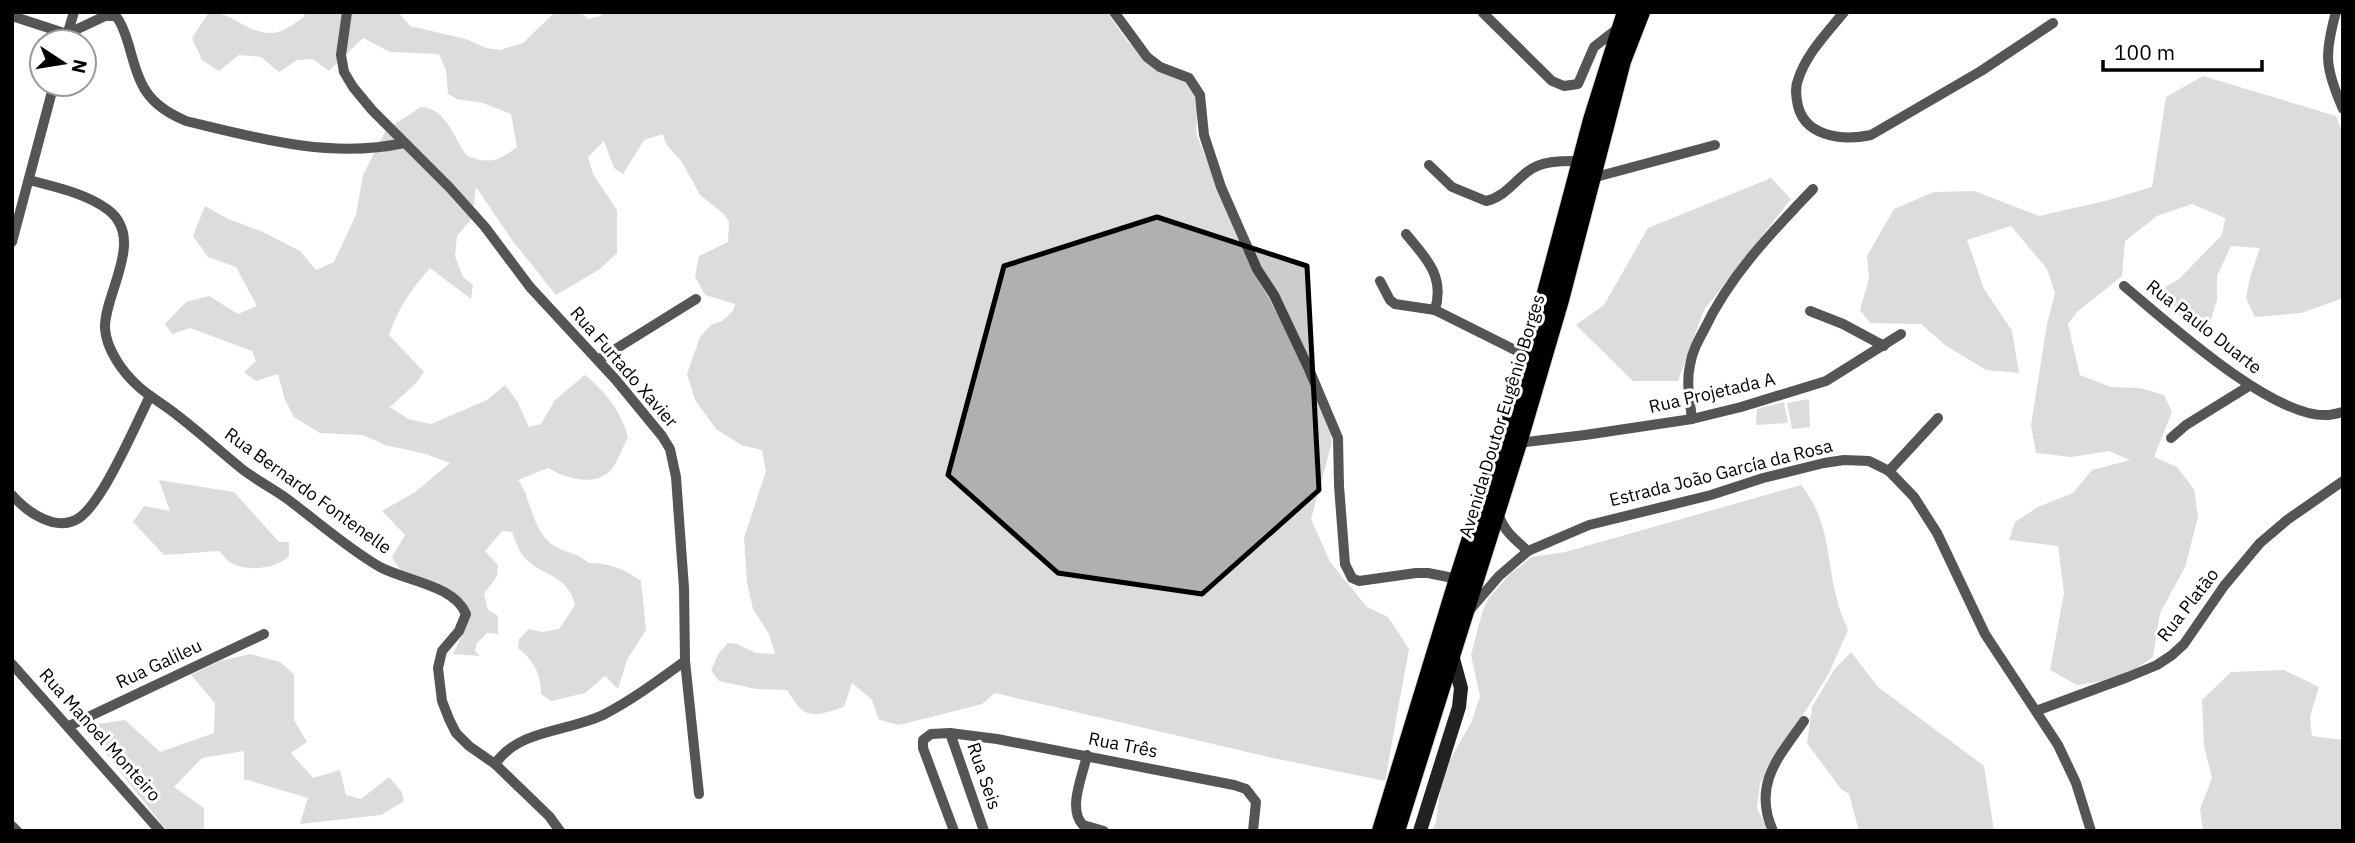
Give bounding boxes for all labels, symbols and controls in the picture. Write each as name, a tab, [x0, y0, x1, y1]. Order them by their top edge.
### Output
north arrow	[28, 28, 98, 98]
scale bar	[2103, 28, 2262, 72]
text: 100 m	[2114, 38, 2175, 66]
text: N	[66, 57, 93, 76]
street label: Rua Paulo Duarte	[2142, 274, 2267, 379]
street label: Avenida Doutor Eugênio Borges	[1453, 291, 1550, 540]
street label: Rua Furtado Xavier	[566, 301, 683, 432]
street label: Rua Projetada A	[1646, 367, 1778, 418]
street label: Rua Bernardo Fontenelle	[220, 422, 396, 559]
street label: Estrada João García da Rosa	[1607, 434, 1835, 511]
street label: Rua Platão	[2152, 563, 2223, 646]
street label: Rua Galileu	[112, 634, 205, 693]
street label: Rua Manoel Monteiro	[35, 663, 166, 806]
street label: Rua Três	[1086, 727, 1160, 763]
street label: Rua Seis	[962, 739, 1007, 812]

